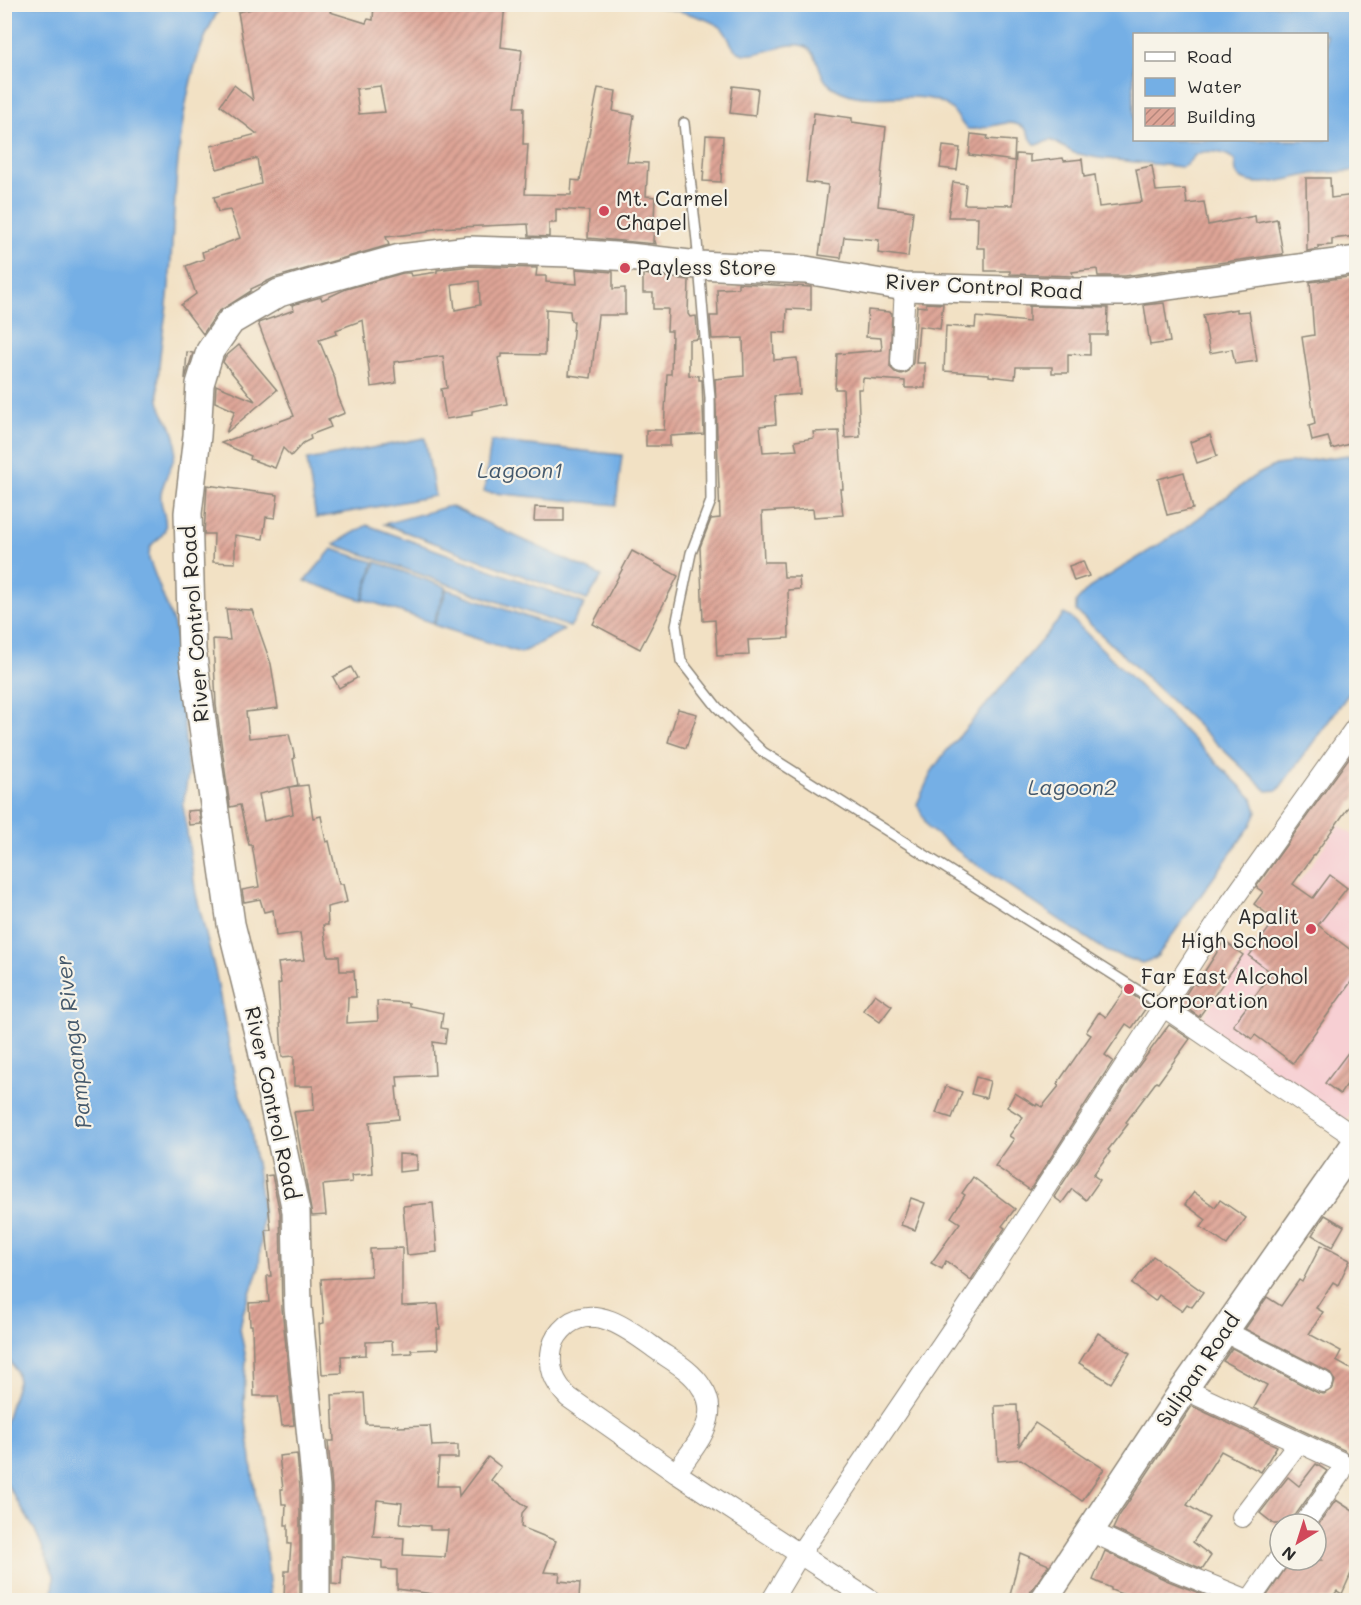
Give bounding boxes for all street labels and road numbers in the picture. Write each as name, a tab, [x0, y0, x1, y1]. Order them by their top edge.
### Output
street label: River Control Road	[885, 267, 1083, 304]
street label: River Control Road	[173, 525, 214, 723]
street label: River Control Road	[240, 1004, 307, 1202]
street label: Sulipan Road	[1149, 1307, 1245, 1431]

